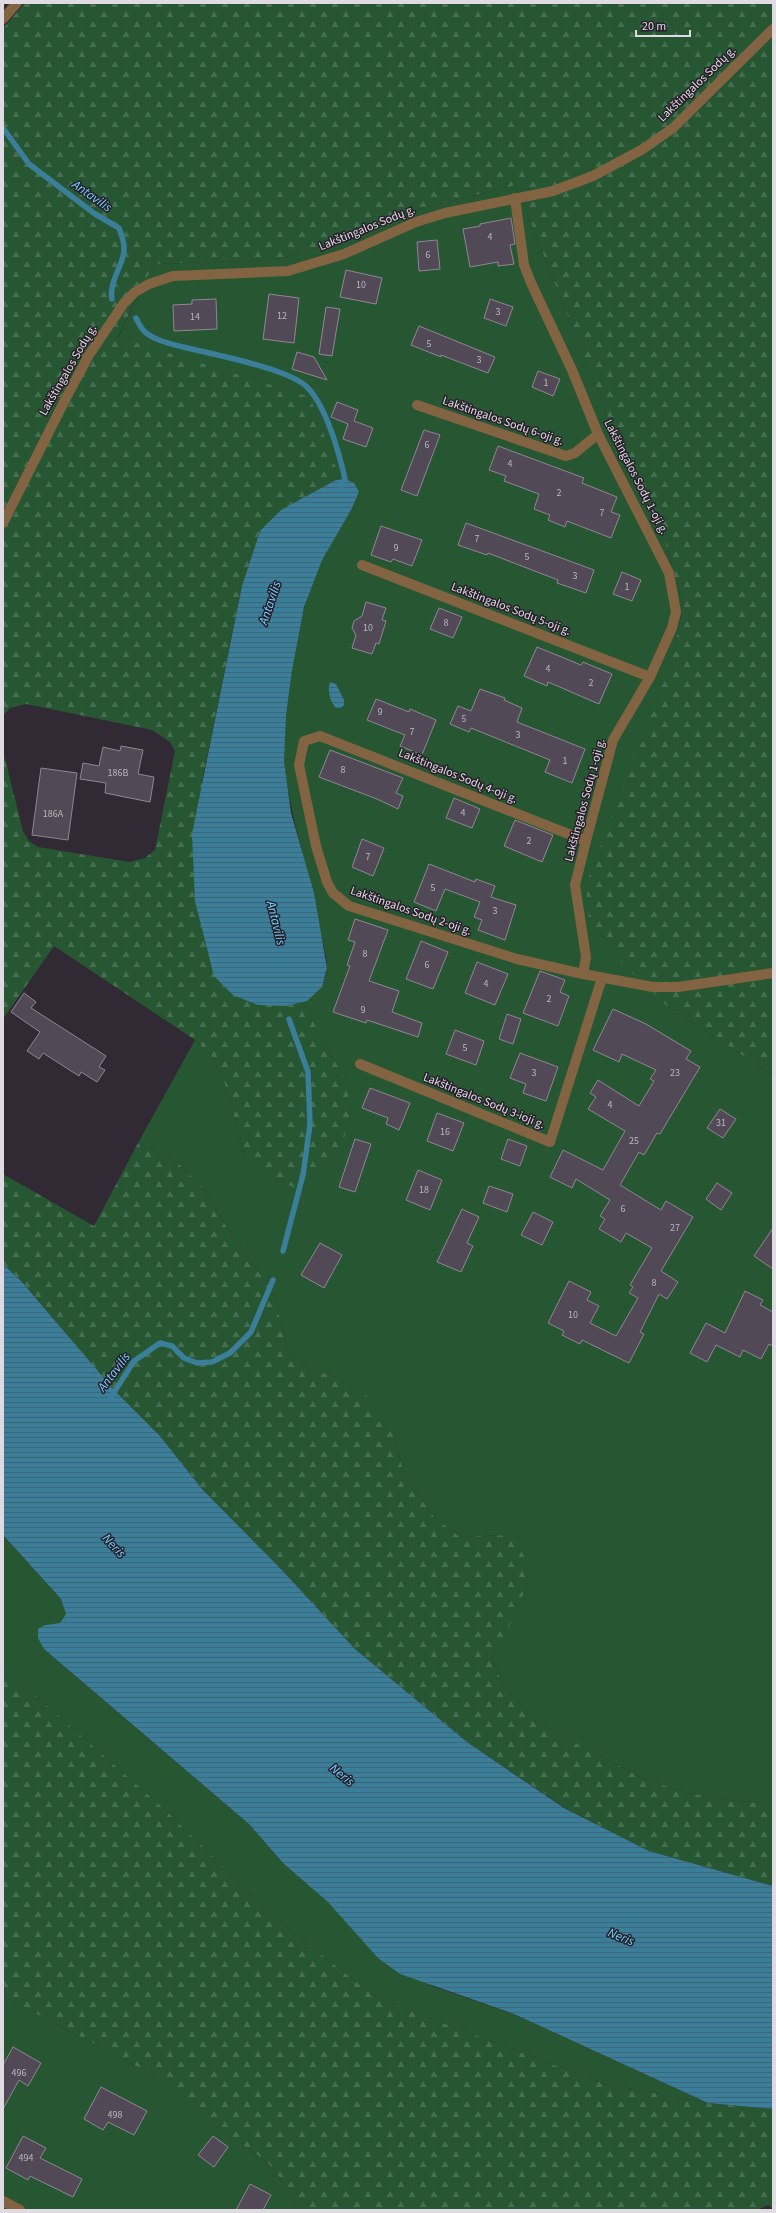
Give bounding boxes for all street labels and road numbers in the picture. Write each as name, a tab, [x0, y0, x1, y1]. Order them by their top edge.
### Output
street label: Lakštingalos Sodų g.	[654, 42, 740, 126]
street label: Lakštingalos Sodų g.	[316, 201, 418, 255]
street label: Lakštingalos Sodų g.	[35, 321, 101, 419]
street label: Lakštingalos Sodų 6-oji g.	[440, 392, 566, 450]
street label: Lakštingalos Sodų 1-oji g.	[600, 417, 672, 537]
street label: Lakštingalos Sodų 5-oji g.	[449, 578, 573, 640]
street label: Lakštingalos Sodų 1-oji g.	[560, 736, 610, 864]
street label: Lakštingalos Sodų 4-oji g.	[396, 744, 520, 808]
street label: Lakštingalos Sodų 2-oji g.	[348, 882, 474, 940]
street label: Lakštingalos Sodų 3-ioji g.	[421, 1069, 547, 1133]

